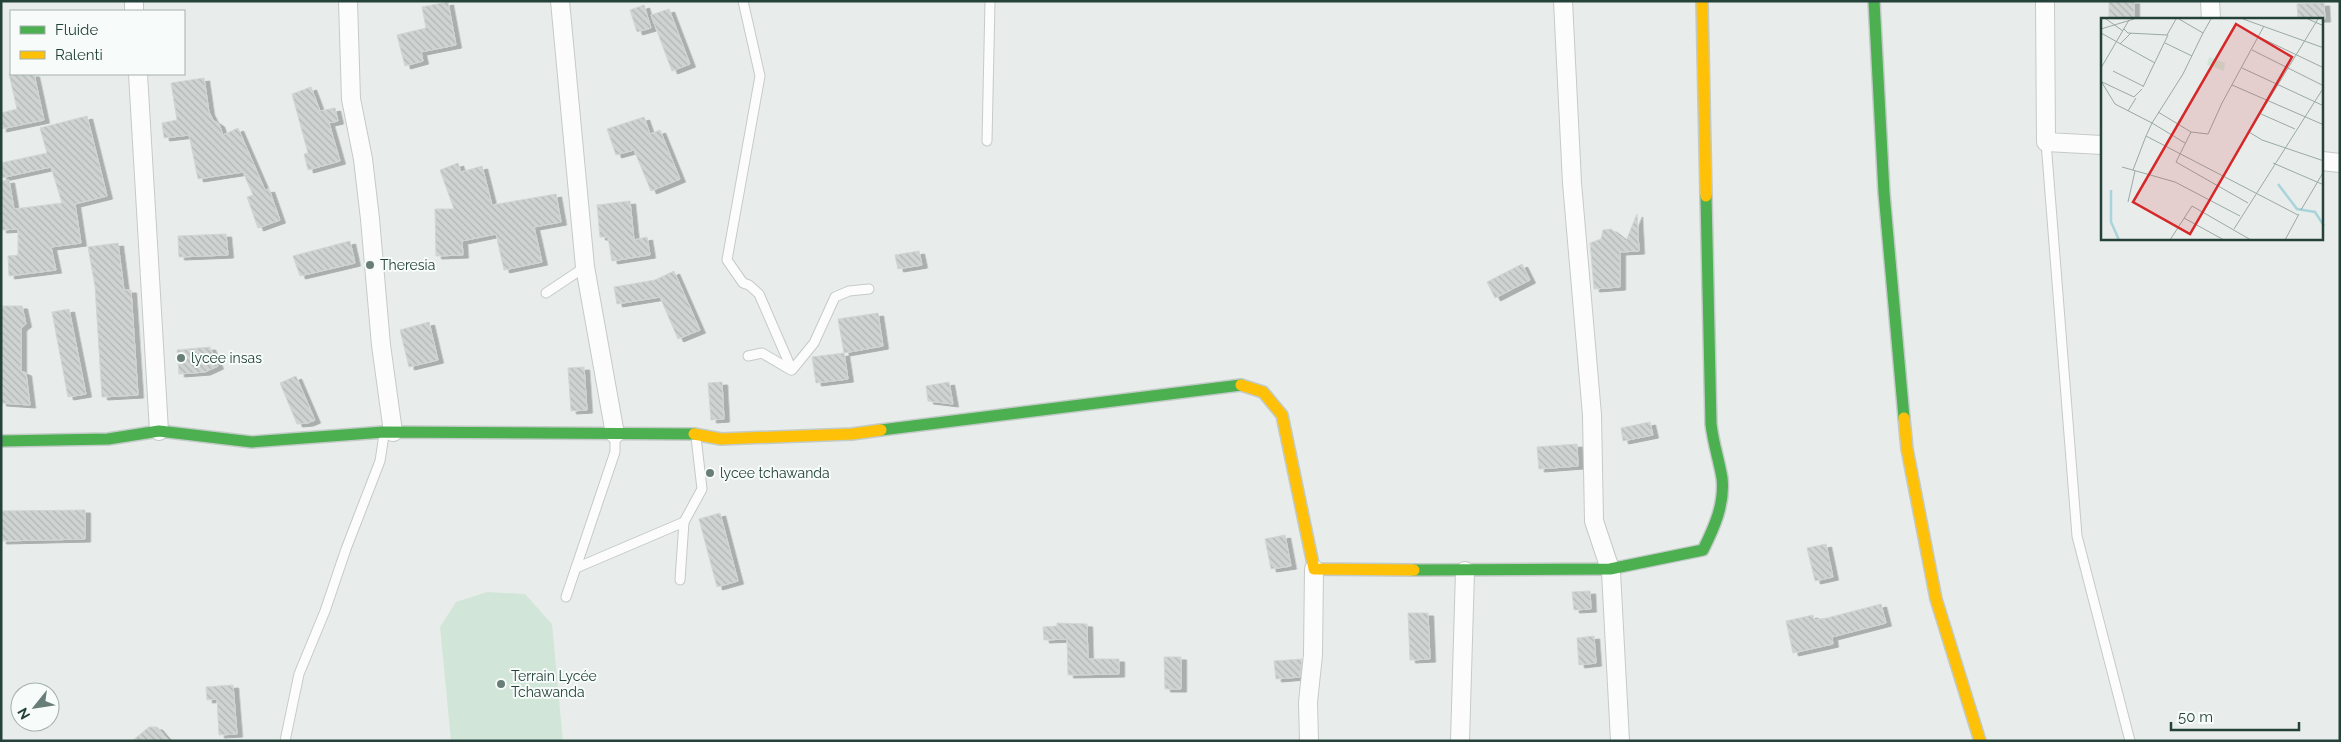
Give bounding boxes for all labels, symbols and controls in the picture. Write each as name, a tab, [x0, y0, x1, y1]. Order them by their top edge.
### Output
legend	[10, 10, 185, 75]
inset map	[2101, 18, 2324, 240]
text: Fluide	[55, 21, 98, 39]
text: Ralenti	[55, 46, 103, 64]
place label: Theresia	[380, 257, 435, 273]
marker: Theresia	[364, 259, 376, 271]
place label: lycee insas	[191, 350, 262, 366]
marker: lycee insas	[175, 352, 187, 364]
place label: lycee tchawanda	[720, 465, 830, 481]
marker: lycee tchawanda	[704, 467, 716, 479]
place label: Terrain Lycée Tchawanda	[511, 668, 597, 700]
marker: Terrain Lycée Tchawanda	[495, 678, 507, 690]
north arrow	[10, 682, 60, 732]
scale bar	[2171, 700, 2298, 732]
text: N	[14, 705, 33, 722]
text: 50 m	[2178, 708, 2213, 726]

